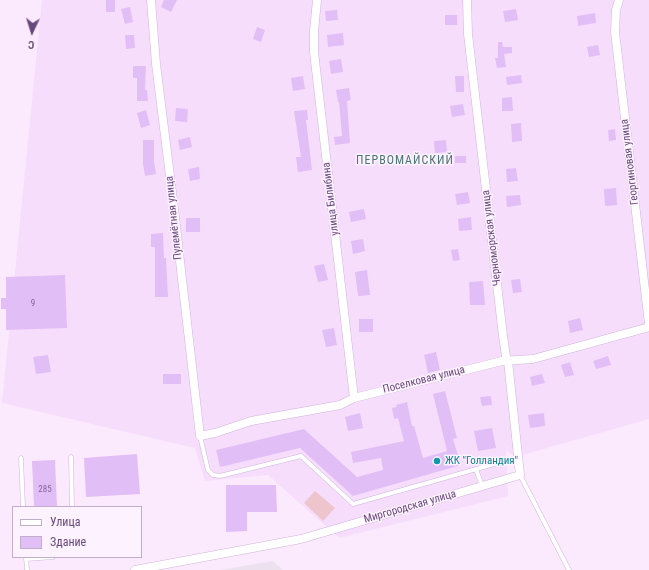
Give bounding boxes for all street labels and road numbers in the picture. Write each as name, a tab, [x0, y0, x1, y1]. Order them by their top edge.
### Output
street label: Георгиновая улица	[618, 118, 642, 206]
street label: улица Билибина	[320, 162, 342, 236]
street label: Пулемётная улица	[163, 175, 185, 261]
street label: Черноморская улица	[480, 189, 504, 287]
street label: Поселковая улица	[382, 363, 466, 397]
street label: Миргородская улица	[362, 488, 458, 526]

